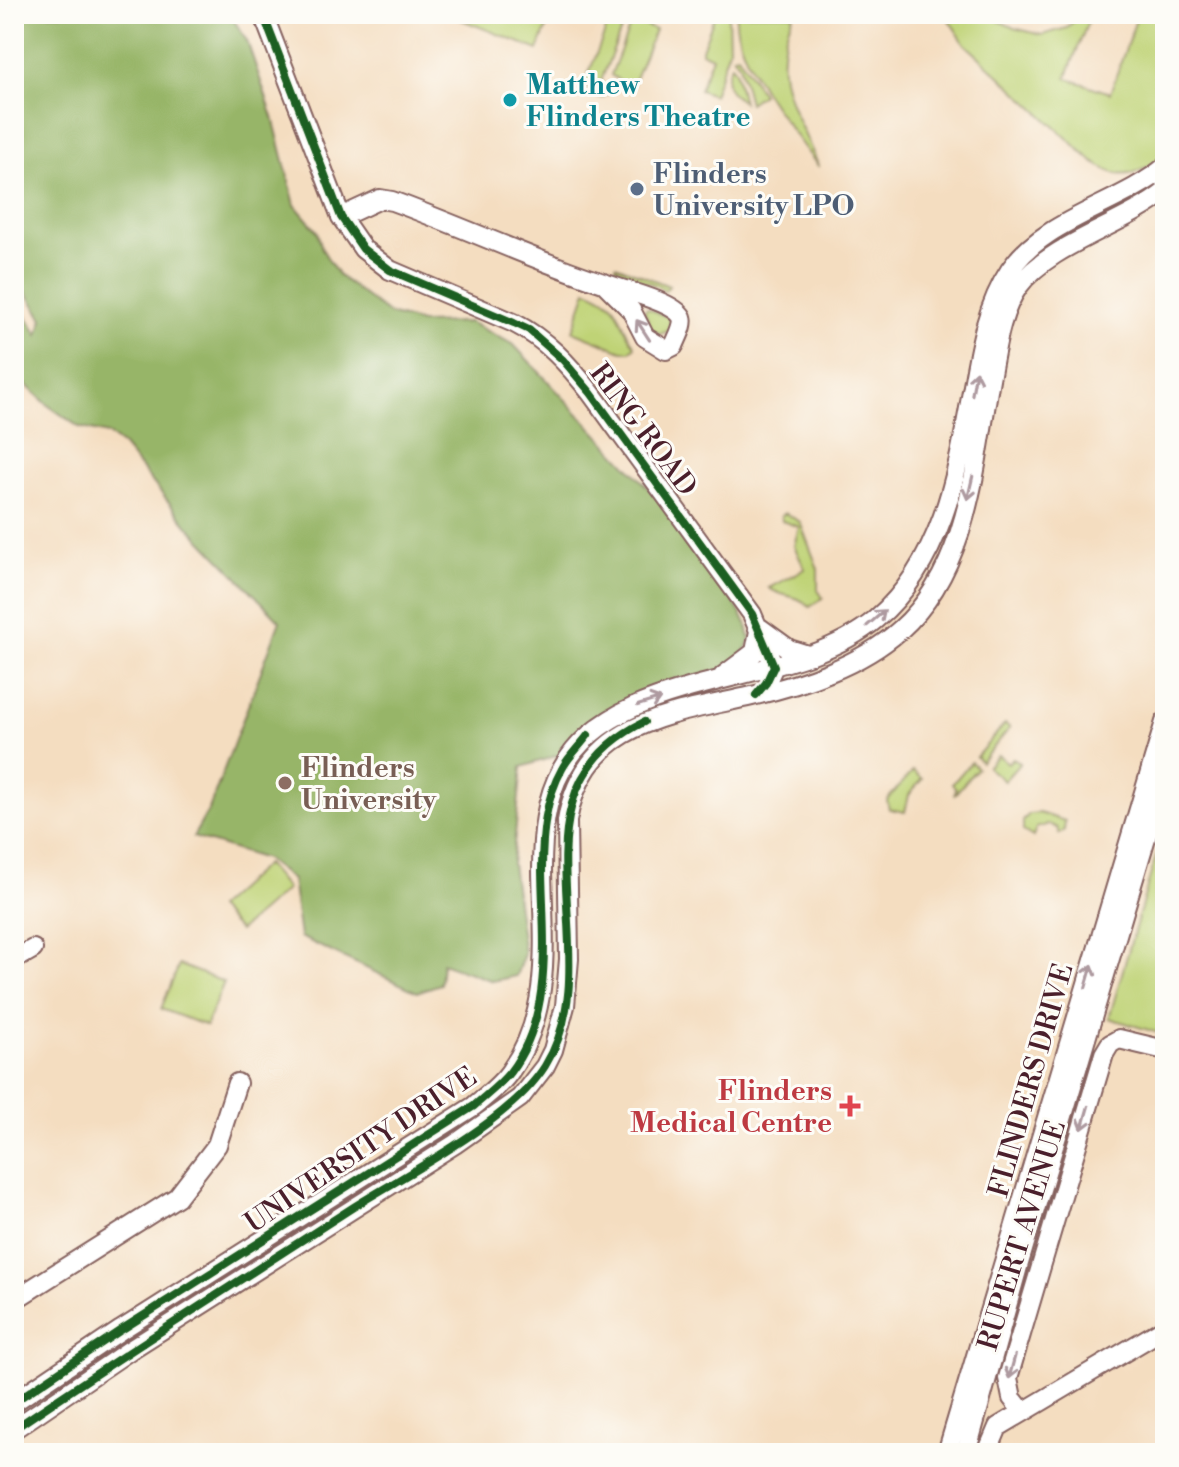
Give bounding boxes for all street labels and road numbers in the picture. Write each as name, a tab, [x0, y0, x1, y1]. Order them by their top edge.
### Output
street label: RING ROAD	[581, 357, 704, 503]
street label: FLINDERS DRIVE	[981, 959, 1082, 1201]
street label: UNIVERSITY DRIVE	[238, 1060, 484, 1241]
street label: RUPERT AVENUE	[971, 1116, 1074, 1355]

